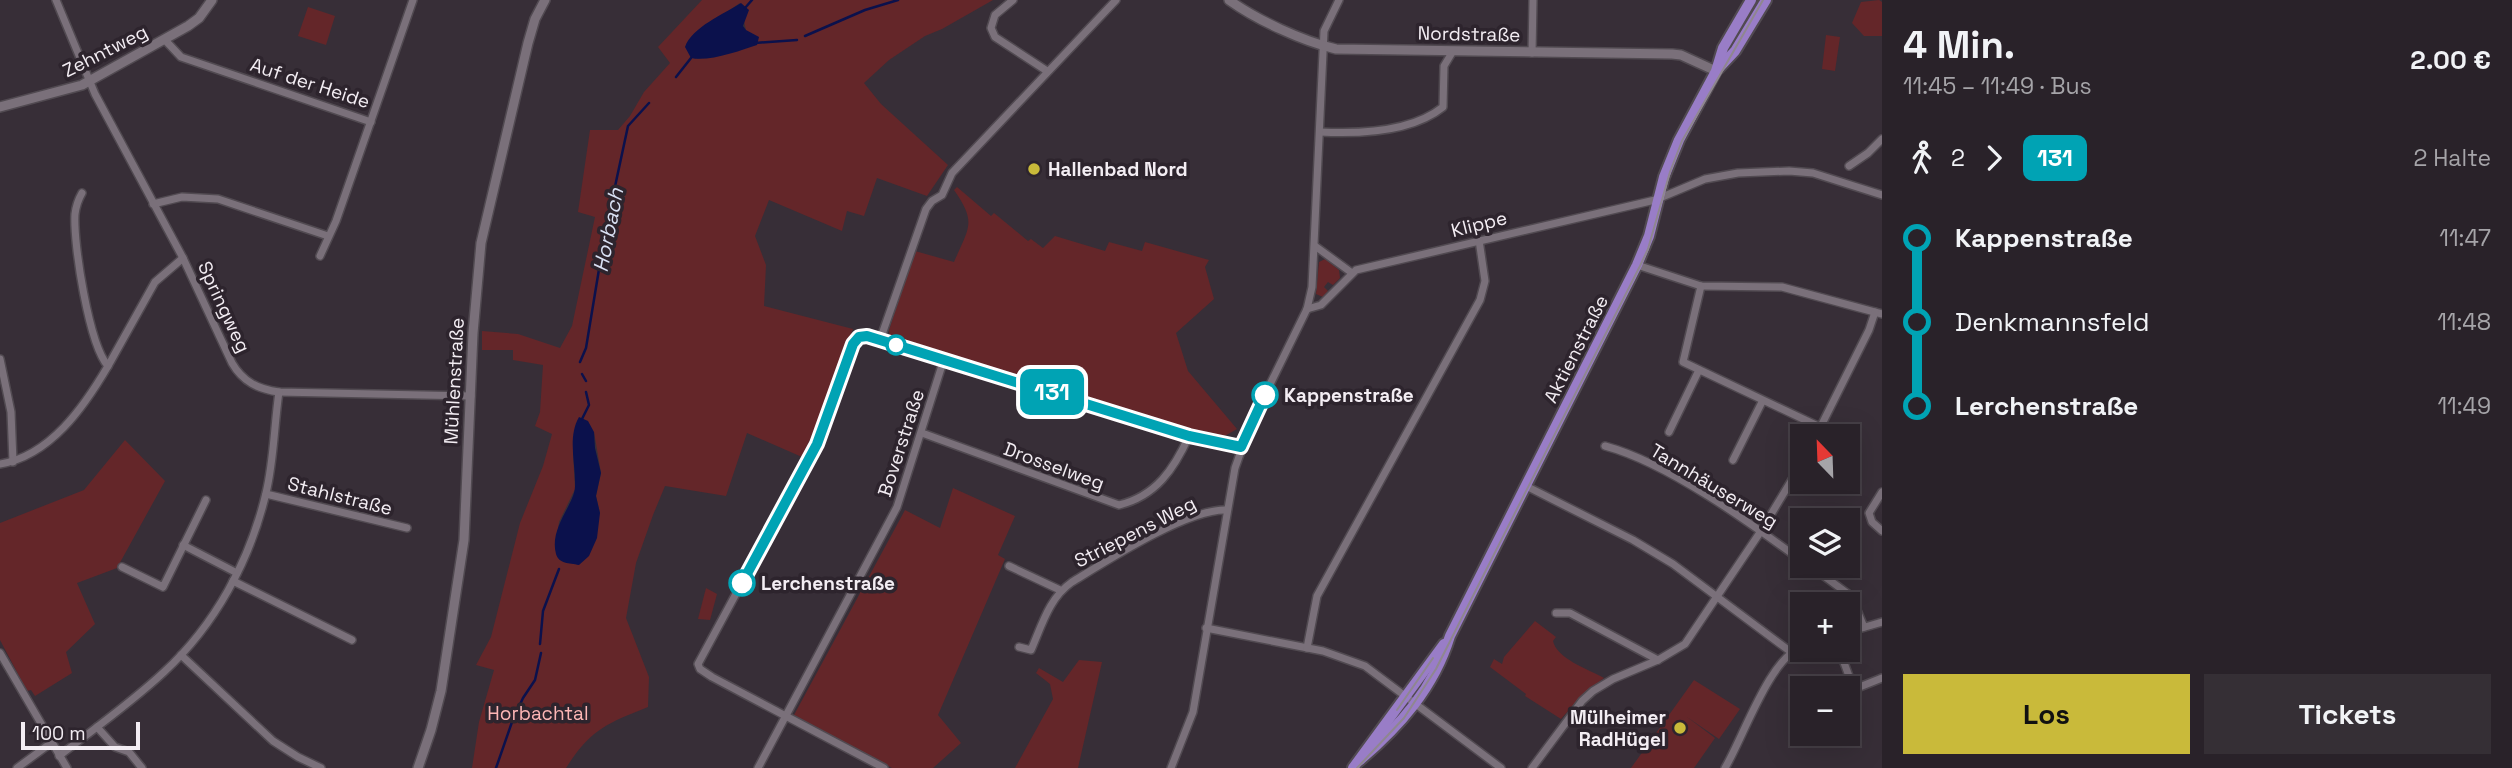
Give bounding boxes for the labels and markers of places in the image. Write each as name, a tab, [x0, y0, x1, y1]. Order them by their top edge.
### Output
place label: Hallenbad Nord	[1048, 157, 1188, 182]
marker: Hallenbad Nord	[1026, 161, 1042, 177]
unlabelled marker	[886, 335, 906, 355]
marker: Kappenstraße	[1252, 382, 1278, 408]
place label: Kappenstraße	[1284, 383, 1414, 408]
marker: Lerchenstraße	[729, 570, 755, 596]
place label: Lerchenstraße	[761, 571, 895, 596]
place label: Mülheimer RadHügel	[1570, 705, 1666, 752]
marker: Mülheimer RadHügel	[1672, 720, 1688, 736]

